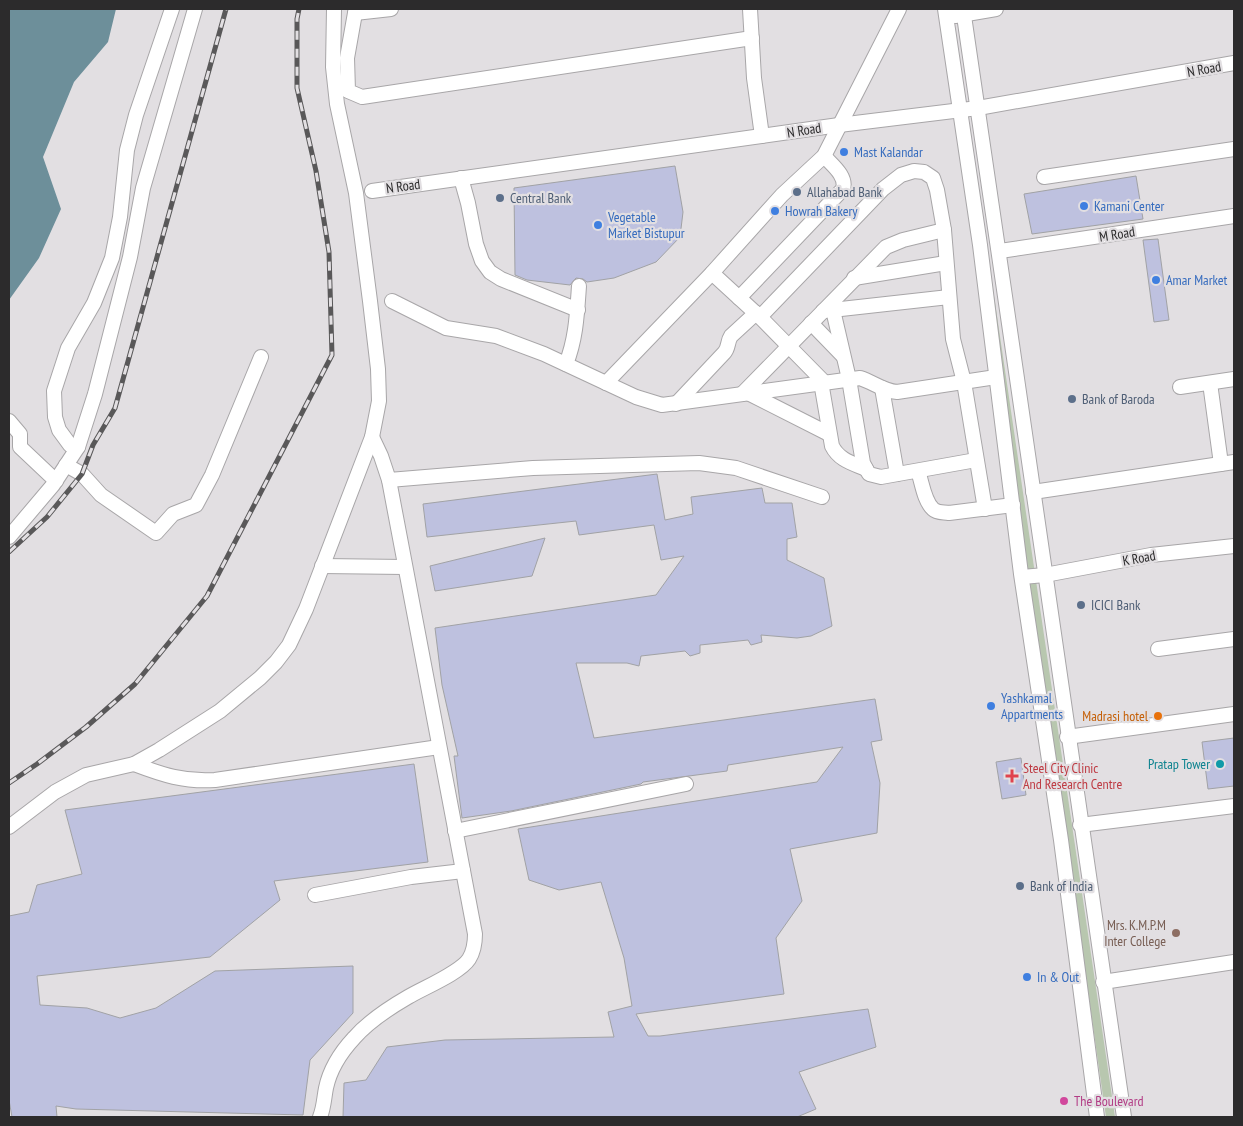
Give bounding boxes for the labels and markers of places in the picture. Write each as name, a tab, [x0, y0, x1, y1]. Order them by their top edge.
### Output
place label: Mast Kalandar	[854, 143, 923, 161]
marker: Mast Kalandar	[838, 146, 850, 158]
place label: Allahabad Bank	[807, 183, 883, 201]
marker: Allahabad Bank	[791, 186, 803, 198]
place label: Central Bank	[510, 189, 572, 207]
marker: Central Bank	[494, 192, 506, 204]
place label: Kamani Center	[1094, 197, 1165, 215]
marker: Kamani Center	[1078, 200, 1090, 212]
place label: Howrah Bakery	[785, 202, 858, 220]
marker: Howrah Bakery	[769, 205, 781, 217]
place label: Vegetable Market Bistupur	[607, 208, 685, 242]
marker: Vegetable Market Bistupur	[592, 219, 604, 231]
place label: Amar Market	[1166, 271, 1228, 289]
marker: Amar Market	[1150, 274, 1162, 286]
place label: Bank of Baroda	[1082, 390, 1155, 408]
marker: Bank of Baroda	[1066, 393, 1078, 405]
place label: ICICI Bank	[1091, 596, 1141, 614]
marker: ICICI Bank	[1075, 599, 1087, 611]
place label: Yashkamal Appartments	[1001, 689, 1063, 723]
marker: Yashkamal Appartments	[985, 700, 997, 712]
place label: Madrasi hotel	[1082, 707, 1149, 725]
marker: Madrasi hotel	[1152, 710, 1164, 722]
place label: Pratap Tower	[1148, 755, 1210, 773]
marker: Pratap Tower	[1214, 758, 1226, 770]
place label: Steel City Clinic And Research Centre	[1023, 759, 1122, 793]
marker: Steel City Clinic And Research Centre	[1005, 769, 1019, 783]
place label: Bank of India	[1030, 877, 1093, 895]
marker: Bank of India	[1014, 880, 1026, 892]
place label: Mrs. K.M.P.M Inter College	[1104, 916, 1166, 950]
marker: Mrs. K.M.P.M Inter College	[1170, 927, 1182, 939]
place label: In & Out	[1037, 968, 1079, 986]
marker: In & Out	[1021, 971, 1033, 983]
place label: The Boulevard	[1074, 1092, 1144, 1110]
marker: The Boulevard	[1058, 1095, 1070, 1107]

